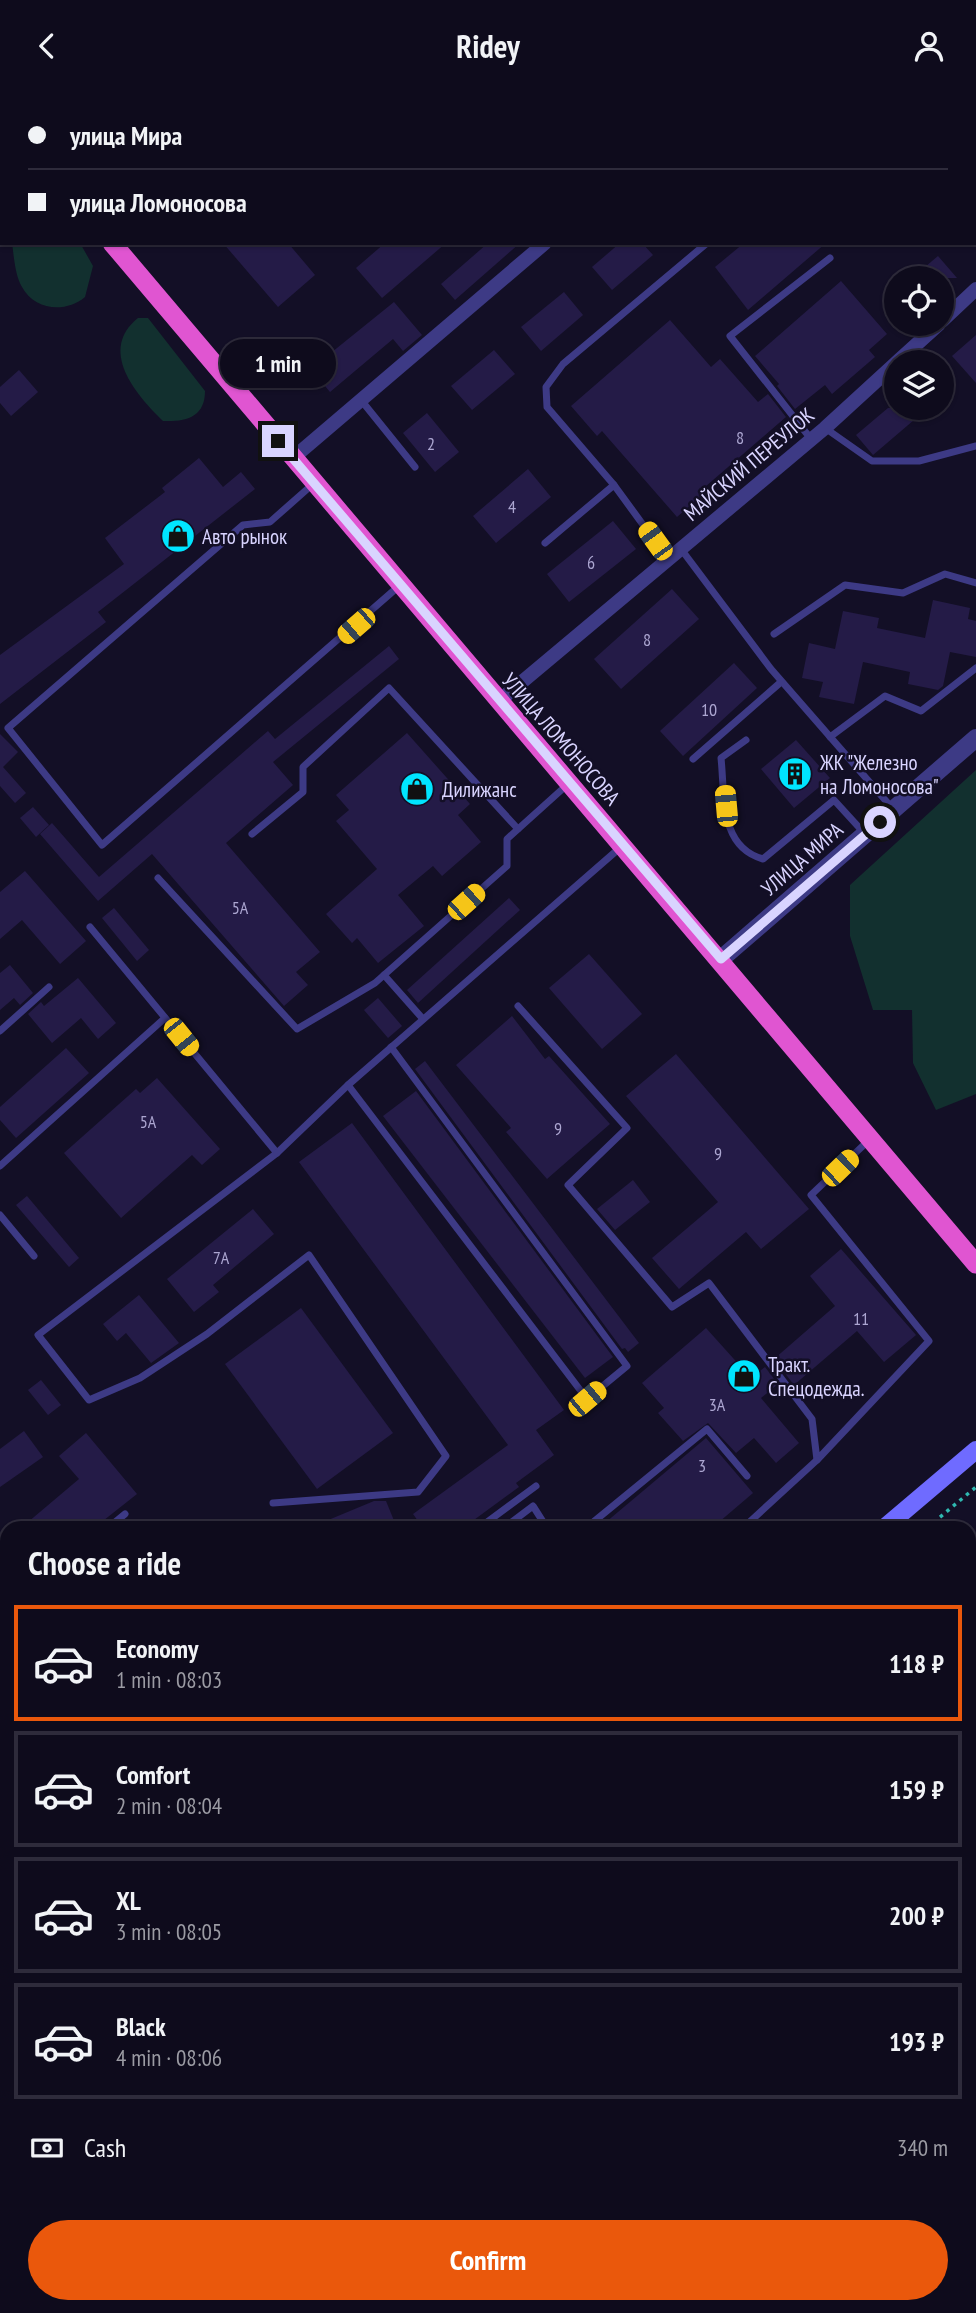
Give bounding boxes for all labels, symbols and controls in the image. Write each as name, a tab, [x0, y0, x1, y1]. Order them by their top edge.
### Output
text: Ridey	[456, 25, 520, 67]
icon: back	[28, 27, 66, 65]
icon: person	[910, 27, 948, 65]
text: улица Мира	[70, 119, 182, 152]
text: улица Ломоносова	[70, 186, 247, 219]
map controls	[884, 266, 954, 420]
button: locate	[884, 266, 954, 336]
callout: 1 min	[220, 339, 336, 389]
text: 1 min	[255, 349, 301, 378]
button: layers	[884, 350, 954, 420]
street label: МАЙСКИЙ ПЕРЕУЛОК	[678, 402, 820, 526]
route end	[262, 425, 294, 457]
house number: 8	[736, 426, 744, 449]
house number: 2	[427, 432, 435, 455]
house number: 4	[508, 495, 516, 518]
shop icon: Авто рынок	[159, 517, 197, 555]
car	[635, 518, 676, 564]
place label: Авто рынок	[202, 523, 287, 550]
house number: 6	[587, 551, 595, 574]
car	[334, 604, 379, 648]
house number: 8	[643, 628, 651, 651]
street label: УЛИЦА ЛОМОНОСОВА	[496, 667, 626, 811]
house number: 10	[701, 698, 717, 721]
place label: ЖК "Железно на Ломоносова"	[819, 749, 939, 800]
building icon: ЖК "Железно на Ломоносова"	[776, 755, 814, 793]
shop icon: Дилижанс	[398, 770, 436, 808]
place label: Дилижанс	[442, 776, 517, 803]
car	[714, 784, 739, 828]
route start	[864, 806, 896, 838]
street label: УЛИЦА МИРА	[756, 816, 848, 902]
car	[444, 880, 489, 924]
house number: 5А	[232, 896, 249, 919]
car	[160, 1014, 203, 1060]
house number: 5А	[140, 1110, 157, 1133]
house number: 9	[554, 1117, 562, 1140]
house number: 9	[714, 1142, 722, 1165]
car	[818, 1146, 863, 1190]
house number: 7А	[213, 1246, 230, 1269]
house number: 11	[853, 1307, 869, 1330]
place label: Тракт. Спецодежда.	[768, 1351, 864, 1402]
shop icon: Тракт. Спецодежда.	[725, 1357, 763, 1395]
car	[565, 1377, 610, 1421]
house number: 3А	[709, 1393, 726, 1416]
house number: 3	[698, 1454, 706, 1477]
text: Choose a ride	[28, 1542, 181, 1584]
icon: car	[32, 1632, 95, 1695]
text: Economy	[116, 1632, 198, 1665]
text: 118 ₽	[889, 1647, 944, 1680]
text: 1 min · 08:03	[116, 1665, 222, 1694]
icon: car	[32, 1758, 95, 1821]
text: Comfort	[116, 1758, 190, 1791]
text: 159 ₽	[889, 1773, 944, 1806]
text: 2 min · 08:04	[116, 1791, 222, 1820]
icon: car	[32, 1884, 95, 1947]
text: XL	[116, 1884, 141, 1917]
text: 200 ₽	[889, 1899, 944, 1932]
text: 3 min · 08:05	[116, 1917, 222, 1946]
icon: car	[32, 2010, 95, 2073]
text: Black	[116, 2010, 166, 2043]
text: 193 ₽	[889, 2025, 944, 2058]
text: 4 min · 08:06	[116, 2043, 222, 2072]
icon: cash	[28, 2129, 66, 2167]
text: Cash	[84, 2131, 126, 2164]
text: 340 m	[897, 2133, 948, 2162]
button: Confirm	[28, 2220, 948, 2300]

